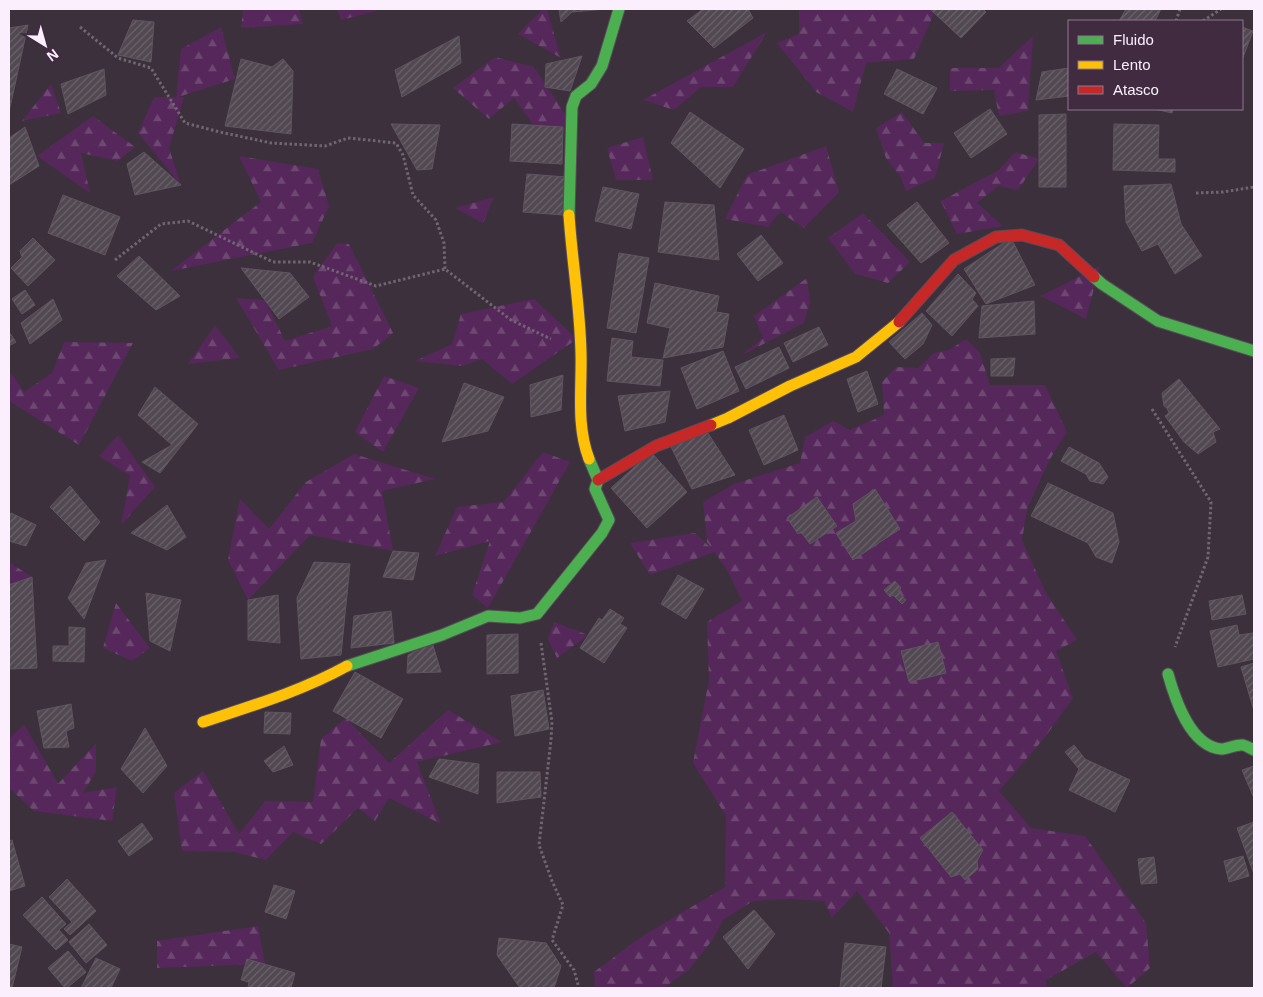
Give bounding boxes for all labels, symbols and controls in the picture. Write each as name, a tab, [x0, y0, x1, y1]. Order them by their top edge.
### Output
north arrow	[20, 20, 70, 70]
legend	[1068, 20, 1243, 110]
text: Fluido	[1113, 31, 1154, 48]
text: N	[44, 46, 62, 65]
text: Lento	[1113, 56, 1151, 73]
text: Atasco	[1113, 81, 1159, 98]

